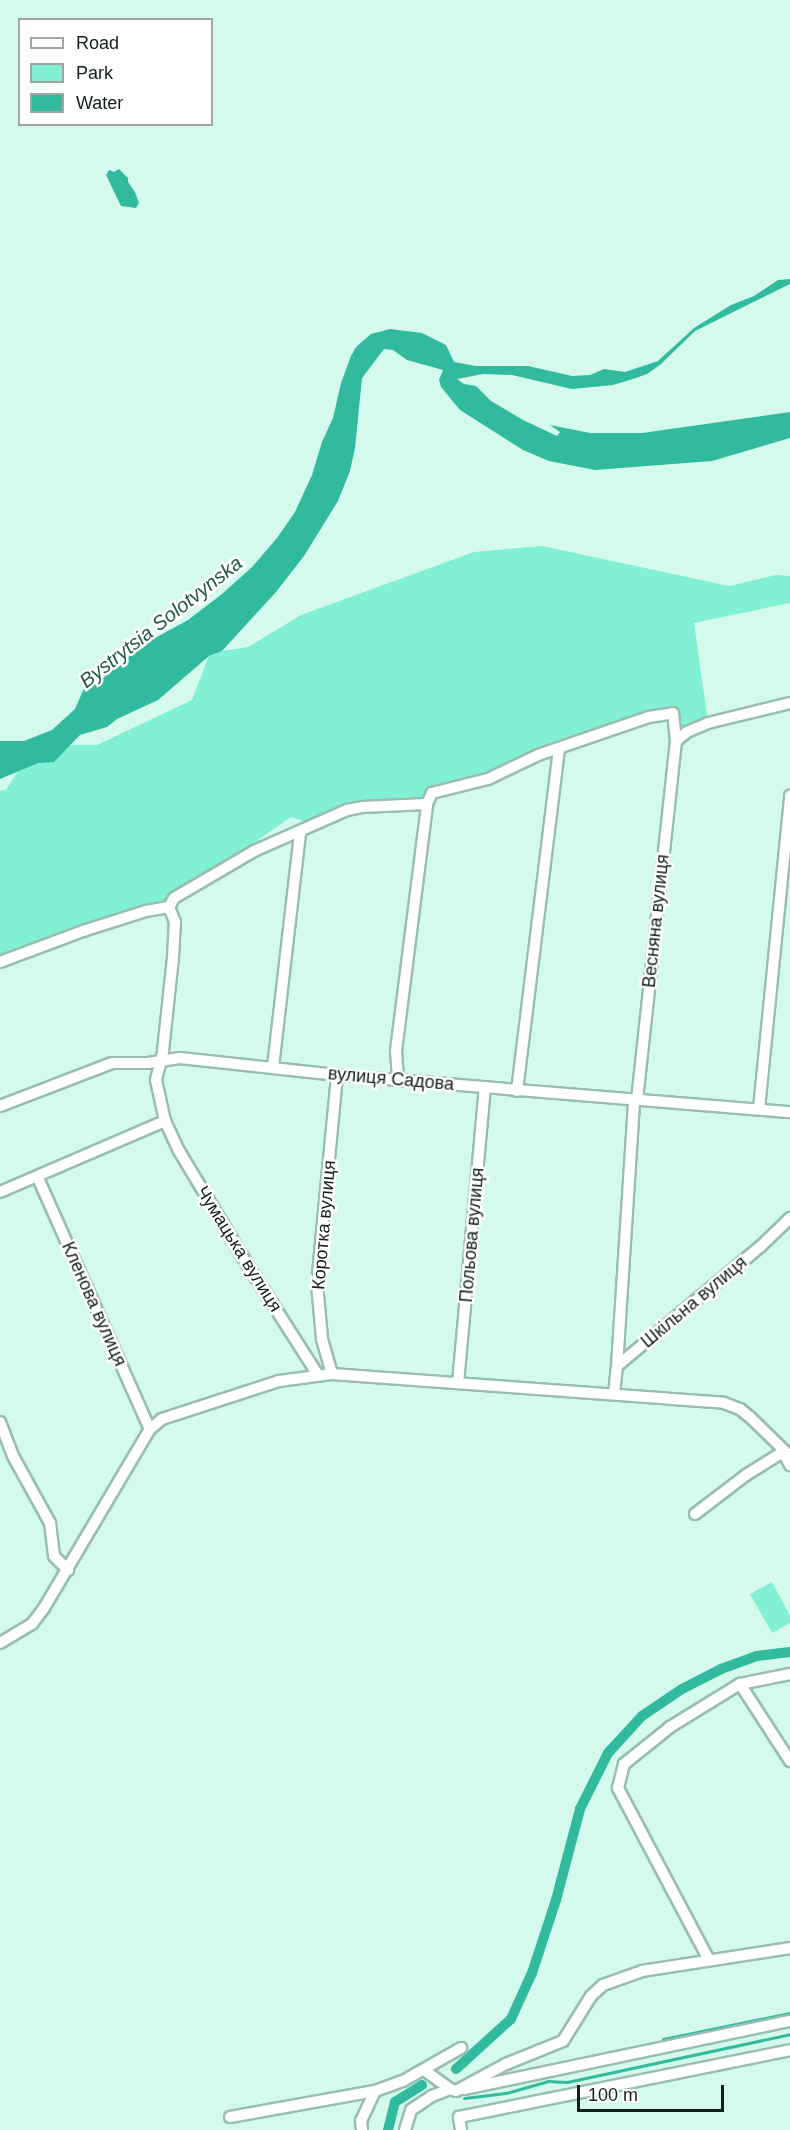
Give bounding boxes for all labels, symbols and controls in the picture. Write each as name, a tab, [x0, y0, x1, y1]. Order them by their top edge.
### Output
legend	[18, 18, 213, 126]
text: Road	[76, 33, 119, 53]
text: Park	[76, 63, 113, 83]
text: Water	[76, 93, 123, 113]
water label: Bystrytsia Solotvynska	[75, 551, 247, 693]
street label: Весняна вулиця	[638, 853, 674, 989]
street label: вулиця Садова	[327, 1063, 455, 1095]
street label: Коротка вулиця	[308, 1159, 340, 1291]
street label: Польова вулиця	[455, 1167, 489, 1303]
street label: Чумацька вулиця	[192, 1182, 286, 1316]
street label: Кленова вулиця	[57, 1239, 131, 1369]
street label: Шкільна вулиця	[637, 1251, 751, 1353]
scale bar	[580, 2073, 727, 2111]
text: 100 m	[588, 2085, 638, 2105]

